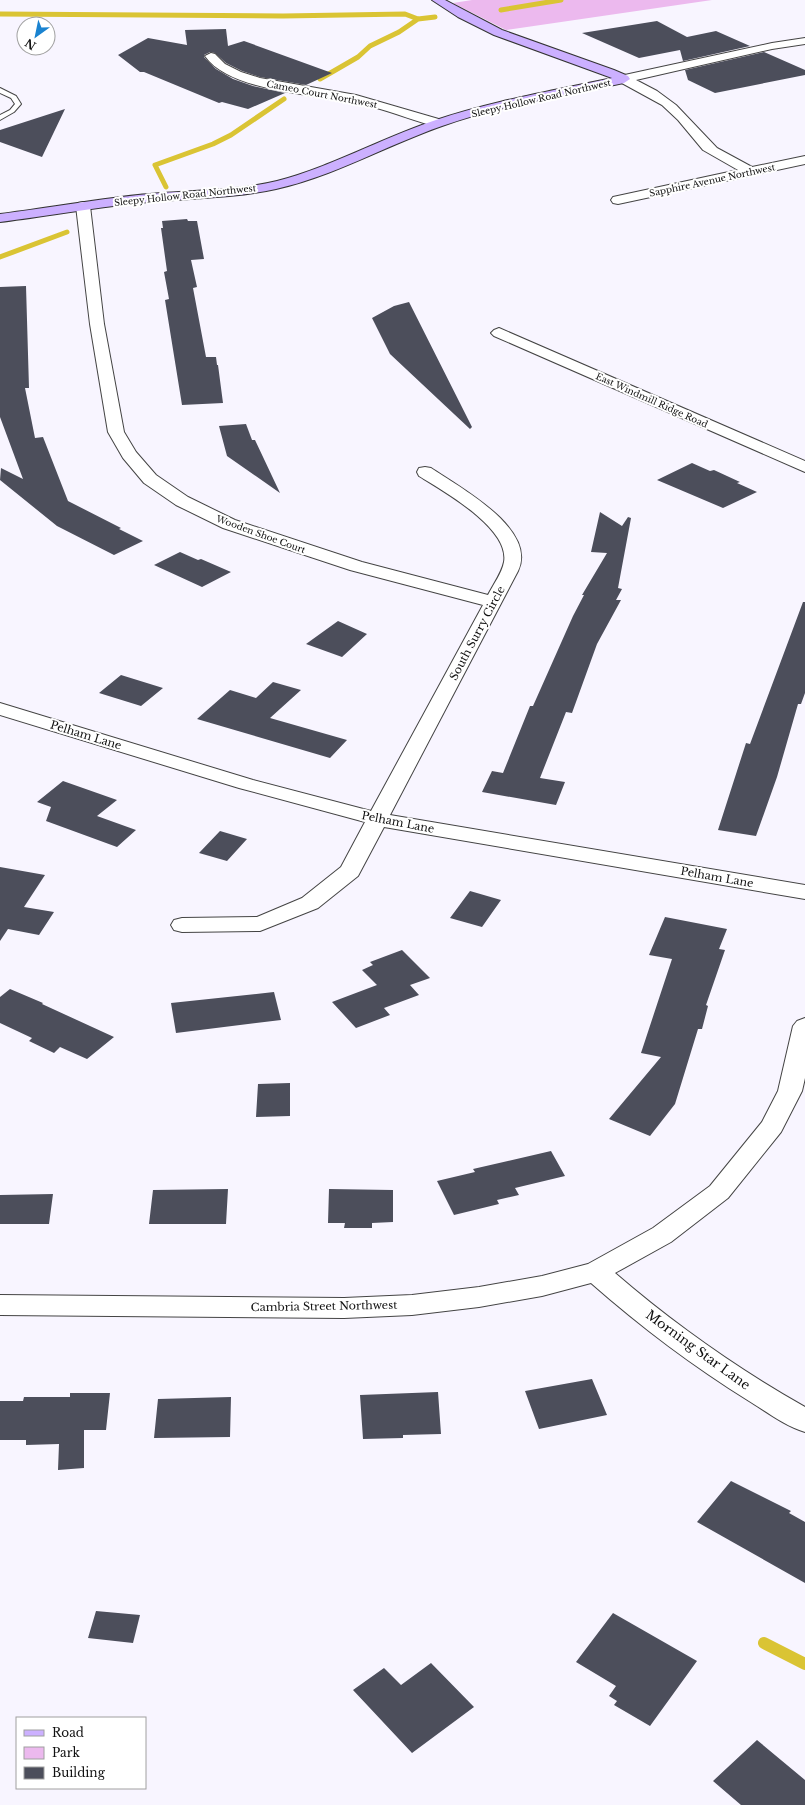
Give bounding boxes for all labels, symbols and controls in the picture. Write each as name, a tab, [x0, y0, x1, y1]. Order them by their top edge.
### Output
north arrow	[16, 16, 56, 56]
text: N	[22, 35, 39, 53]
street label: Sleepy Hollow Road Northwest	[470, 76, 612, 119]
street label: Cameo Court Northwest	[266, 78, 379, 110]
street label: Sapphire Avenue Northwest	[648, 161, 776, 199]
street label: Sleepy Hollow Road Northwest	[113, 182, 257, 208]
street label: East Windmill Ridge Road	[594, 370, 710, 430]
street label: Wooden Shoe Court	[214, 512, 308, 555]
street label: South Surry Circle	[446, 583, 508, 683]
street label: Pelham Lane	[49, 718, 123, 752]
street label: Pelham Lane	[360, 808, 436, 836]
street label: Pelham Lane	[679, 864, 755, 890]
street label: Cambria Street Northwest	[251, 1298, 398, 1314]
street label: Morning Star Lane	[642, 1306, 754, 1394]
legend	[16, 1717, 146, 1789]
text: Road	[52, 1725, 84, 1740]
text: Park	[52, 1745, 80, 1760]
text: Building	[52, 1765, 106, 1780]

